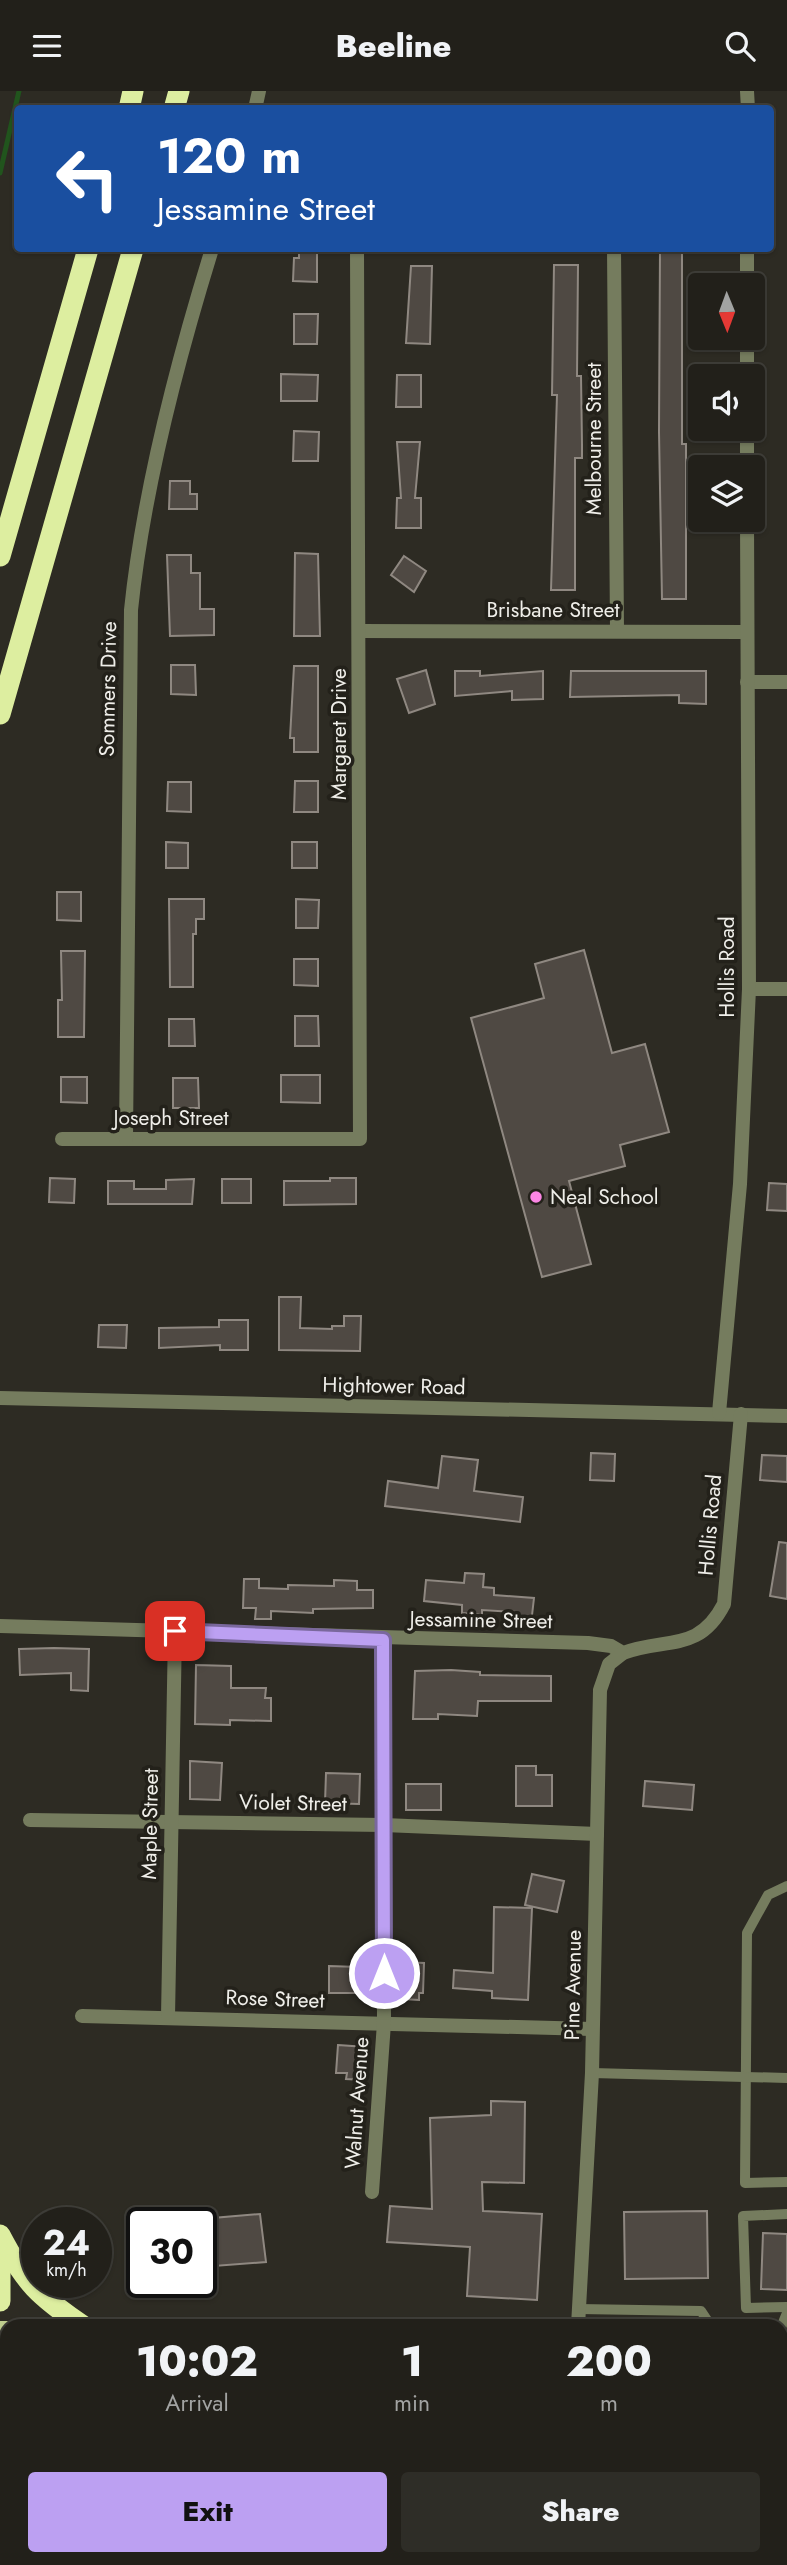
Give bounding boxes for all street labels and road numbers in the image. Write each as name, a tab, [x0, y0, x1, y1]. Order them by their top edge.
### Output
street label: Melbourne Street	[579, 363, 609, 515]
street label: Brisbane Street	[486, 595, 620, 625]
street label: Sommers Drive	[92, 621, 124, 757]
street label: Margaret Drive	[324, 668, 354, 800]
street label: Hollis Road	[712, 916, 742, 1018]
street label: Joseph Street	[110, 1103, 229, 1133]
street label: Hightower Road	[322, 1370, 466, 1402]
street label: Hollis Road	[691, 1473, 729, 1577]
street label: Jessamine Street	[406, 1604, 553, 1636]
street label: Maple Street	[134, 1768, 166, 1880]
street label: Violet Street	[239, 1787, 347, 1819]
street label: Pine Avenue	[557, 1929, 589, 2041]
street label: Rose Street	[225, 1982, 325, 2016]
street label: Walnut Avenue	[337, 2036, 377, 2170]

